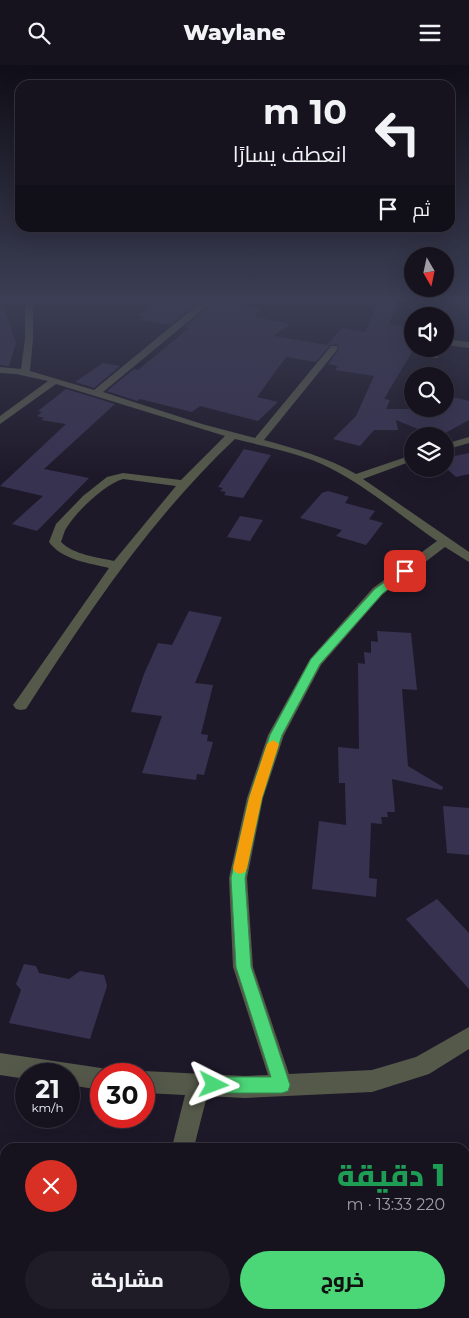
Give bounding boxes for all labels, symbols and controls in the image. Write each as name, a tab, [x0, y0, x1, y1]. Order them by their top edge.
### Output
icon: search	[25, 19, 53, 47]
text: Waylane	[183, 19, 286, 46]
icon: menu	[416, 19, 444, 47]
text: 10 m	[263, 90, 347, 133]
icon: left	[365, 100, 430, 165]
text: انعطف يسارًا	[233, 141, 347, 168]
icon: arrive	[374, 195, 402, 223]
text: ثم	[412, 198, 430, 221]
north arrow	[404, 247, 454, 297]
map controls	[404, 247, 454, 477]
button: sound	[404, 307, 454, 357]
button: search	[404, 367, 454, 417]
button: layers	[404, 427, 454, 477]
pin	[384, 550, 426, 592]
icon: arrive	[391, 557, 419, 585]
position arrow	[187, 1058, 239, 1110]
speed limit sign: 30	[90, 1063, 155, 1128]
text: 21	[35, 1074, 60, 1104]
text: km/h	[31, 1100, 64, 1115]
text: 1 دقيقة	[337, 1157, 445, 1194]
button: close	[25, 1160, 77, 1212]
text: 220 m · 13:33	[347, 1195, 445, 1214]
button: مشاركة	[25, 1251, 230, 1309]
button: خروج	[240, 1251, 445, 1309]

